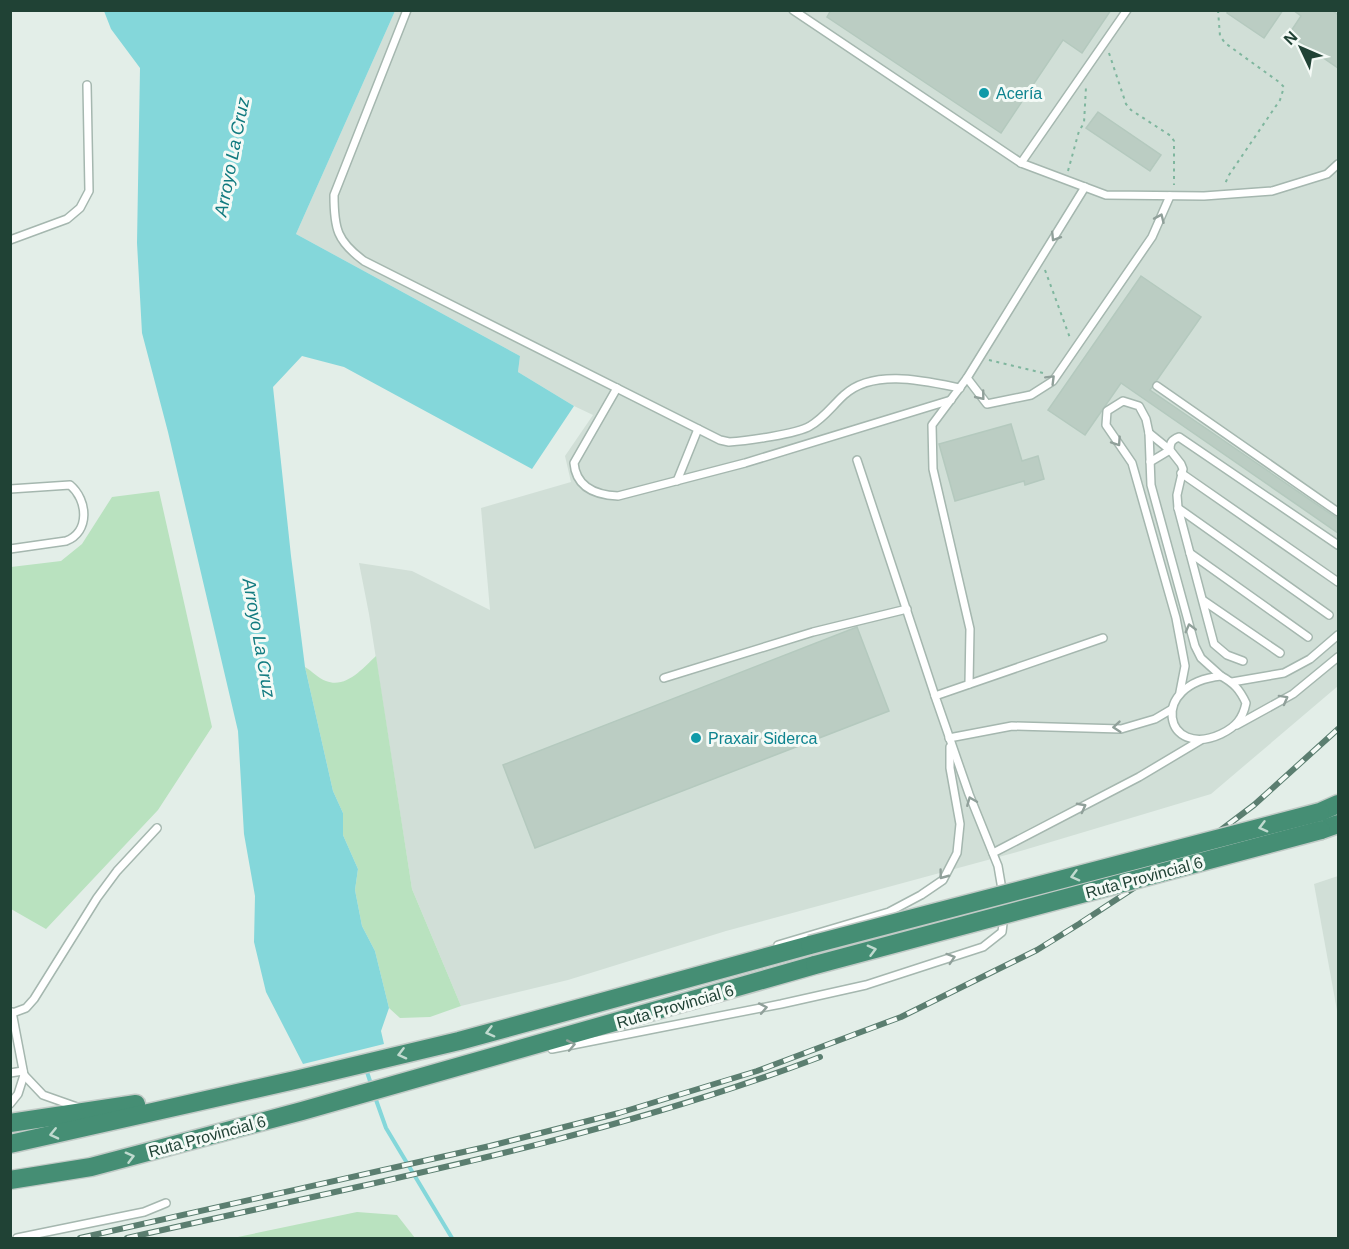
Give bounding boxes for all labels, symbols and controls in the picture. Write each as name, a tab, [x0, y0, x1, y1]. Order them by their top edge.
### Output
north arrow	[1271, 18, 1331, 78]
text: N	[1280, 28, 1301, 48]
place label: Acería	[996, 85, 1042, 102]
marker: Acería	[977, 86, 991, 100]
water label: Arroyo La Cruz	[210, 96, 253, 219]
one-way arrow	[1153, 214, 1165, 225]
one-way arrow	[1050, 231, 1062, 241]
one-way arrow	[1045, 375, 1055, 386]
one-way arrow	[974, 389, 985, 400]
one-way arrow	[1110, 436, 1121, 447]
water label: Arroyo La Cruz	[238, 576, 279, 699]
one-way arrow	[1185, 623, 1198, 633]
one-way arrow	[1278, 695, 1288, 706]
one-way arrow	[1112, 721, 1121, 734]
place label: Praxair Siderca	[708, 730, 817, 747]
marker: Praxair Siderca	[689, 731, 703, 745]
one-way arrow	[966, 796, 979, 807]
one-way arrow	[1076, 803, 1086, 814]
one-way arrow	[1259, 819, 1269, 832]
street label: Ruta Provincial 6	[1084, 854, 1205, 901]
one-way arrow	[939, 868, 950, 879]
one-way arrow	[1070, 869, 1081, 881]
one-way arrow	[866, 945, 877, 957]
one-way arrow	[945, 953, 956, 965]
street label: Ruta Provincial 6	[615, 982, 736, 1031]
one-way arrow	[757, 1002, 767, 1015]
one-way arrow	[486, 1025, 496, 1037]
one-way arrow	[566, 1039, 576, 1052]
one-way arrow	[397, 1047, 407, 1060]
street label: Ruta Provincial 6	[147, 1113, 268, 1160]
one-way arrow	[49, 1127, 59, 1140]
one-way arrow	[124, 1151, 134, 1164]

